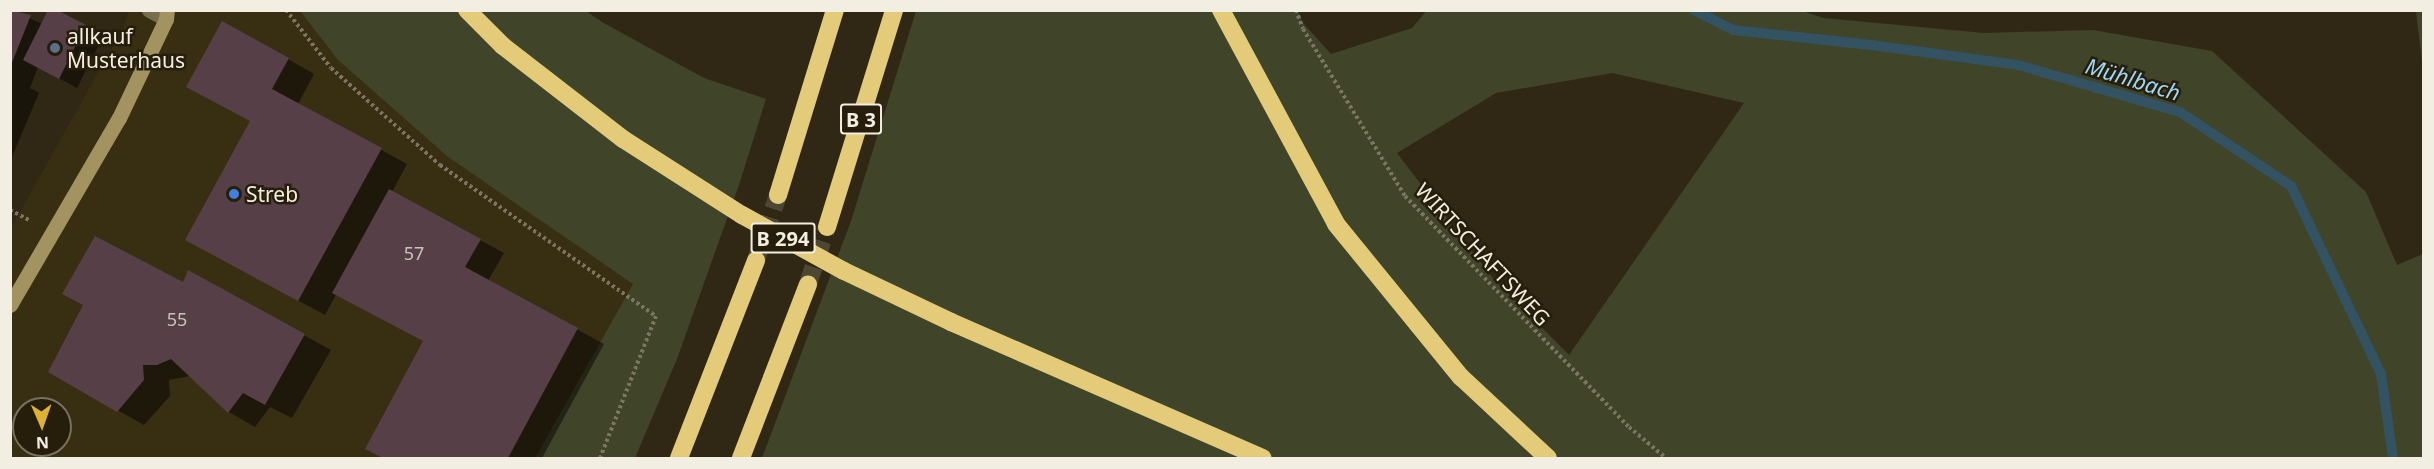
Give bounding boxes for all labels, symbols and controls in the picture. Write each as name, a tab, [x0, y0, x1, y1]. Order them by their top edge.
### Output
place label: allkauf Musterhaus	[67, 23, 185, 73]
marker: allkauf Musterhaus	[48, 41, 62, 55]
water label: Mühlbach	[2082, 52, 2184, 106]
road number: B 3	[840, 102, 882, 136]
street label: WIRTSCHAFTSWEG	[1410, 177, 1556, 331]
place label: Streb	[246, 181, 298, 207]
marker: Streb	[227, 187, 241, 201]
road number: B 294	[750, 221, 816, 255]
house number: 57	[404, 242, 424, 264]
house number: 55	[167, 308, 187, 330]
north arrow	[12, 397, 72, 457]
text: N	[36, 432, 49, 454]

